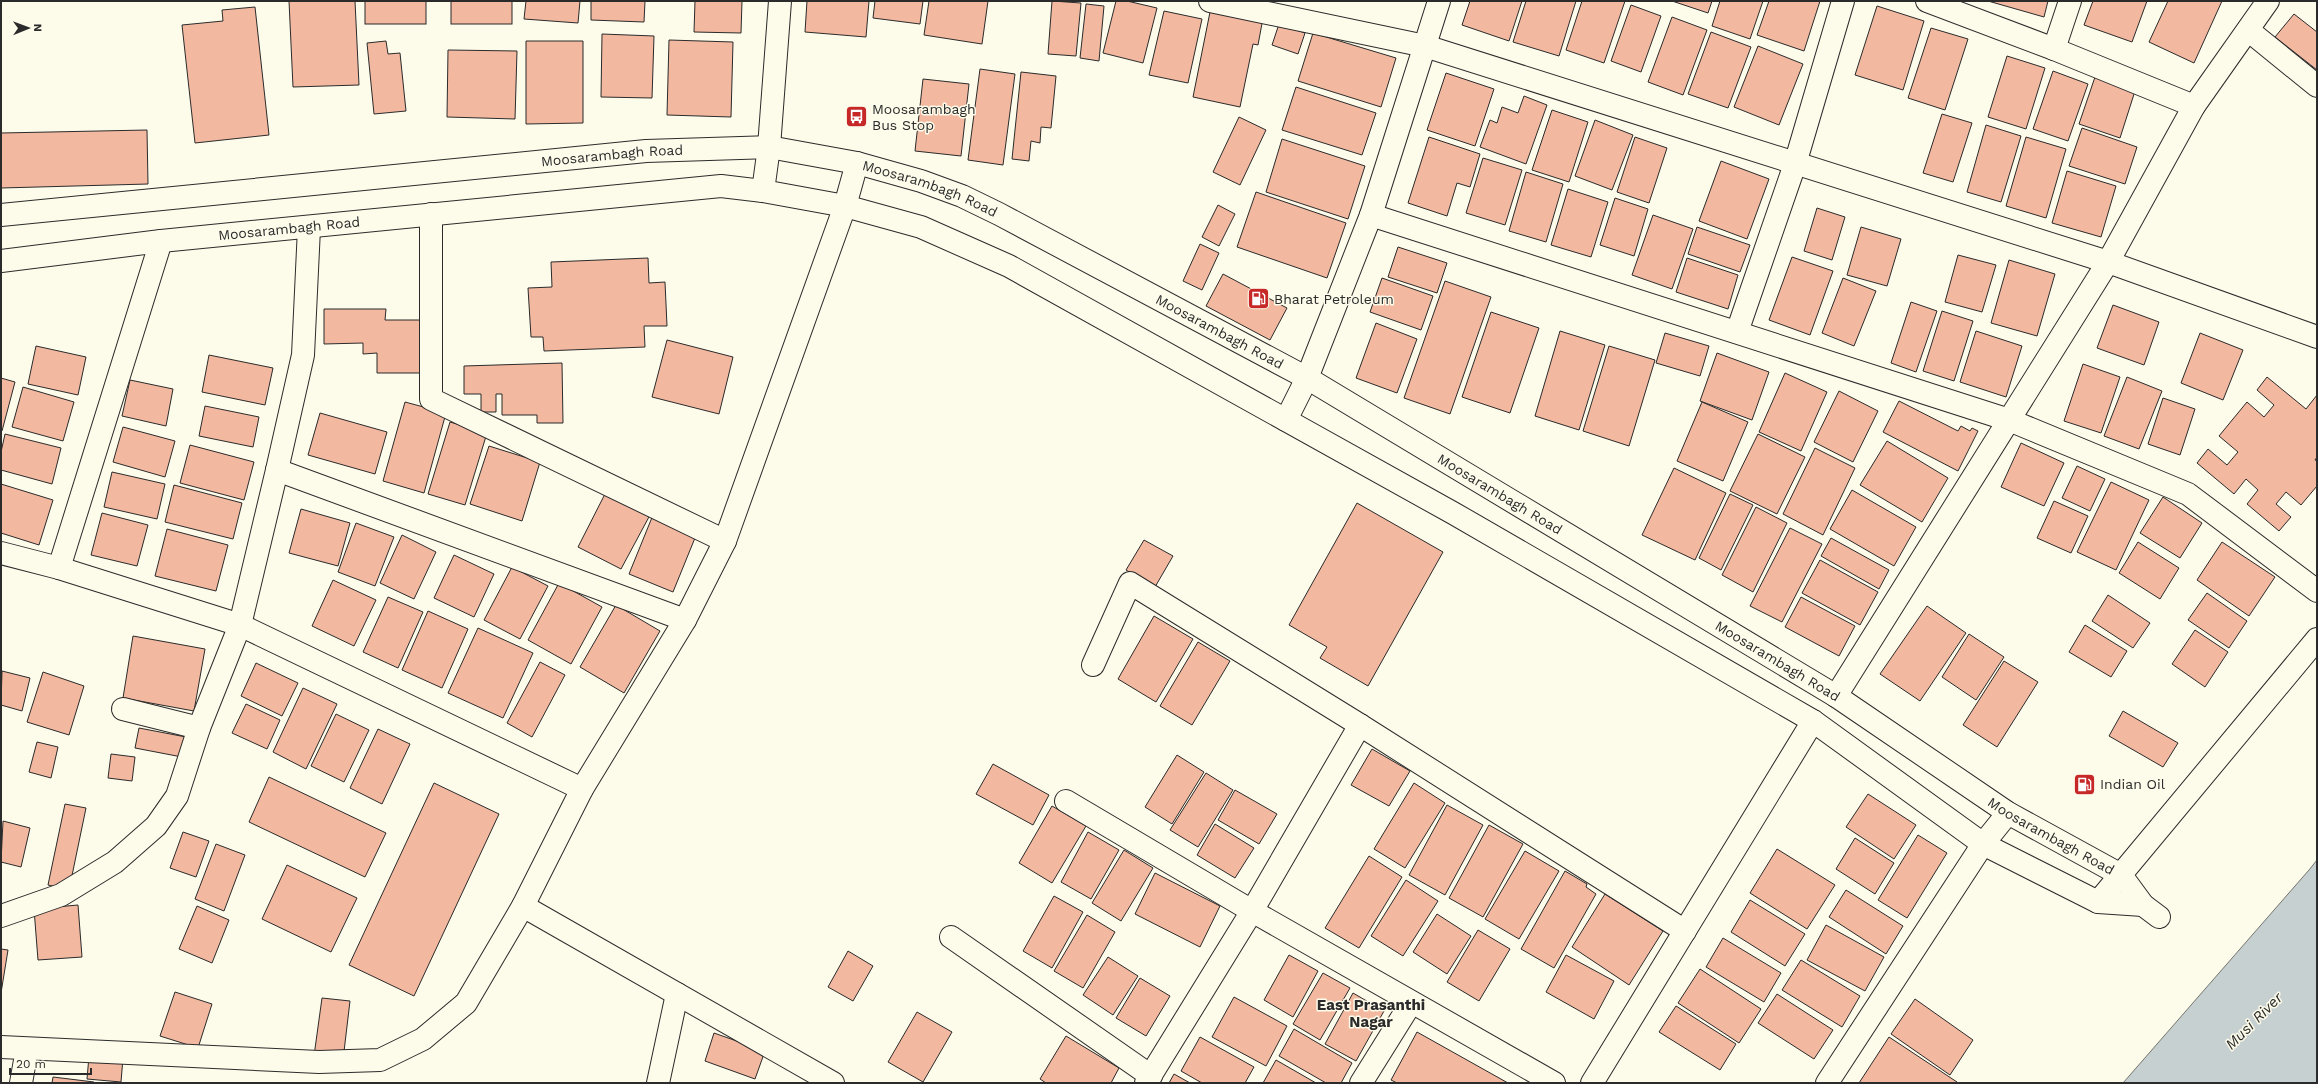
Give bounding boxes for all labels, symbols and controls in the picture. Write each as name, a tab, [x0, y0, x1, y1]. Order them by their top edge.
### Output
north arrow	[8, 8, 48, 48]
text: N	[31, 24, 44, 32]
place label: Moosarambagh Bus Stop	[872, 101, 976, 133]
bus stop icon: Moosarambagh Bus Stop	[843, 104, 869, 130]
street label: Moosarambagh Road	[540, 142, 683, 169]
street label: Moosarambagh Road	[861, 157, 1000, 220]
street label: Moosarambagh Road	[217, 213, 361, 243]
fuel station icon: Bharat Petroleum	[1246, 286, 1272, 312]
street label: Moosarambagh Road	[1153, 291, 1286, 372]
place label: Bharat Petroleum	[1274, 291, 1394, 307]
street label: Moosarambagh Road	[1435, 450, 1565, 538]
street label: Moosarambagh Road	[1712, 617, 1843, 705]
fuel station icon: Indian Oil	[2071, 771, 2097, 797]
place label: Indian Oil	[2100, 776, 2166, 792]
street label: Moosarambagh Road	[1985, 794, 2117, 878]
water label: Musi River	[2222, 988, 2287, 1053]
district label: East Prasanthi Nagar	[1317, 996, 1425, 1031]
scale bar	[10, 1050, 91, 1076]
text: 20 m	[16, 1057, 46, 1071]

